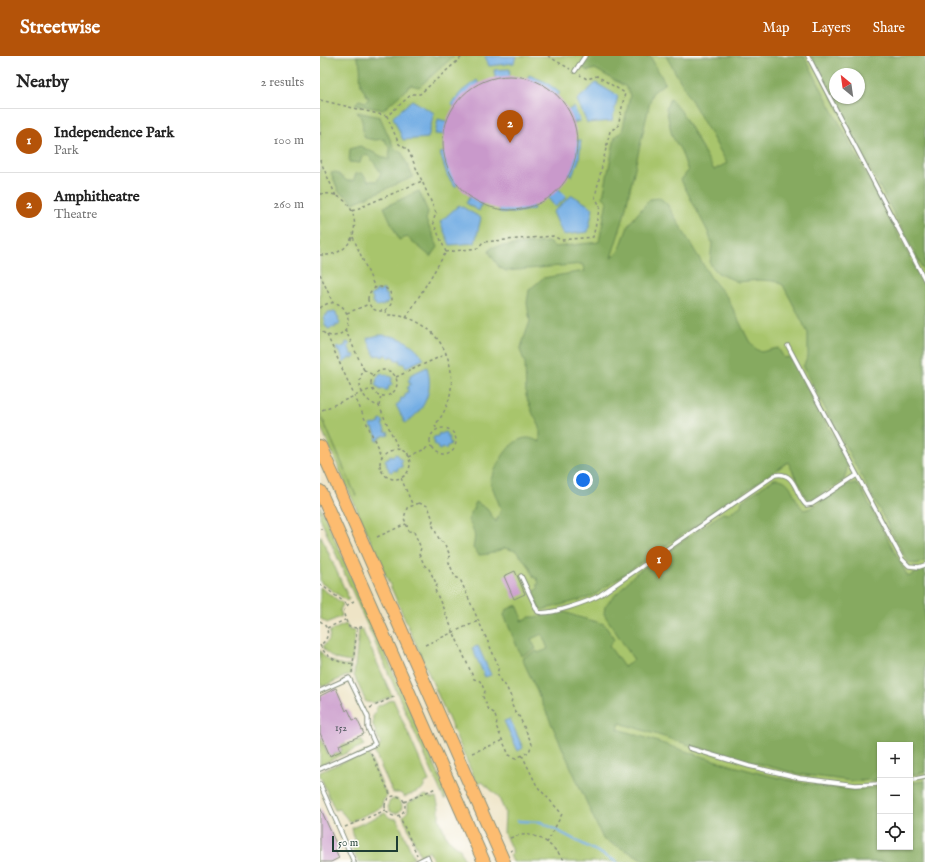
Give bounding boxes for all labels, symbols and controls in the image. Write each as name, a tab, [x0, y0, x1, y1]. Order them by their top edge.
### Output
text: Streetwise	[20, 16, 100, 40]
text: Map	[763, 19, 790, 37]
text: Layers	[812, 19, 851, 37]
text: Share	[873, 19, 905, 37]
north arrow	[829, 68, 865, 104]
text: Nearby	[16, 72, 69, 93]
text: 2 results	[260, 74, 304, 91]
pin: 2	[497, 110, 523, 143]
text: Independence Park	[54, 123, 174, 142]
text: 1	[27, 132, 31, 149]
text: 100 m	[274, 132, 304, 149]
text: Park	[54, 142, 79, 159]
text: Amphitheatre	[54, 187, 140, 206]
text: 2	[26, 196, 32, 213]
text: 260 m	[273, 196, 304, 213]
text: Theatre	[54, 206, 97, 223]
your location	[573, 470, 593, 490]
pin: 1	[646, 546, 672, 579]
house number: 152	[335, 722, 347, 735]
map controls	[877, 742, 913, 850]
button: +	[877, 742, 913, 778]
button: −	[877, 778, 913, 814]
button: locate	[877, 814, 913, 850]
scale bar	[332, 834, 398, 853]
text: 50 m	[338, 836, 358, 850]

